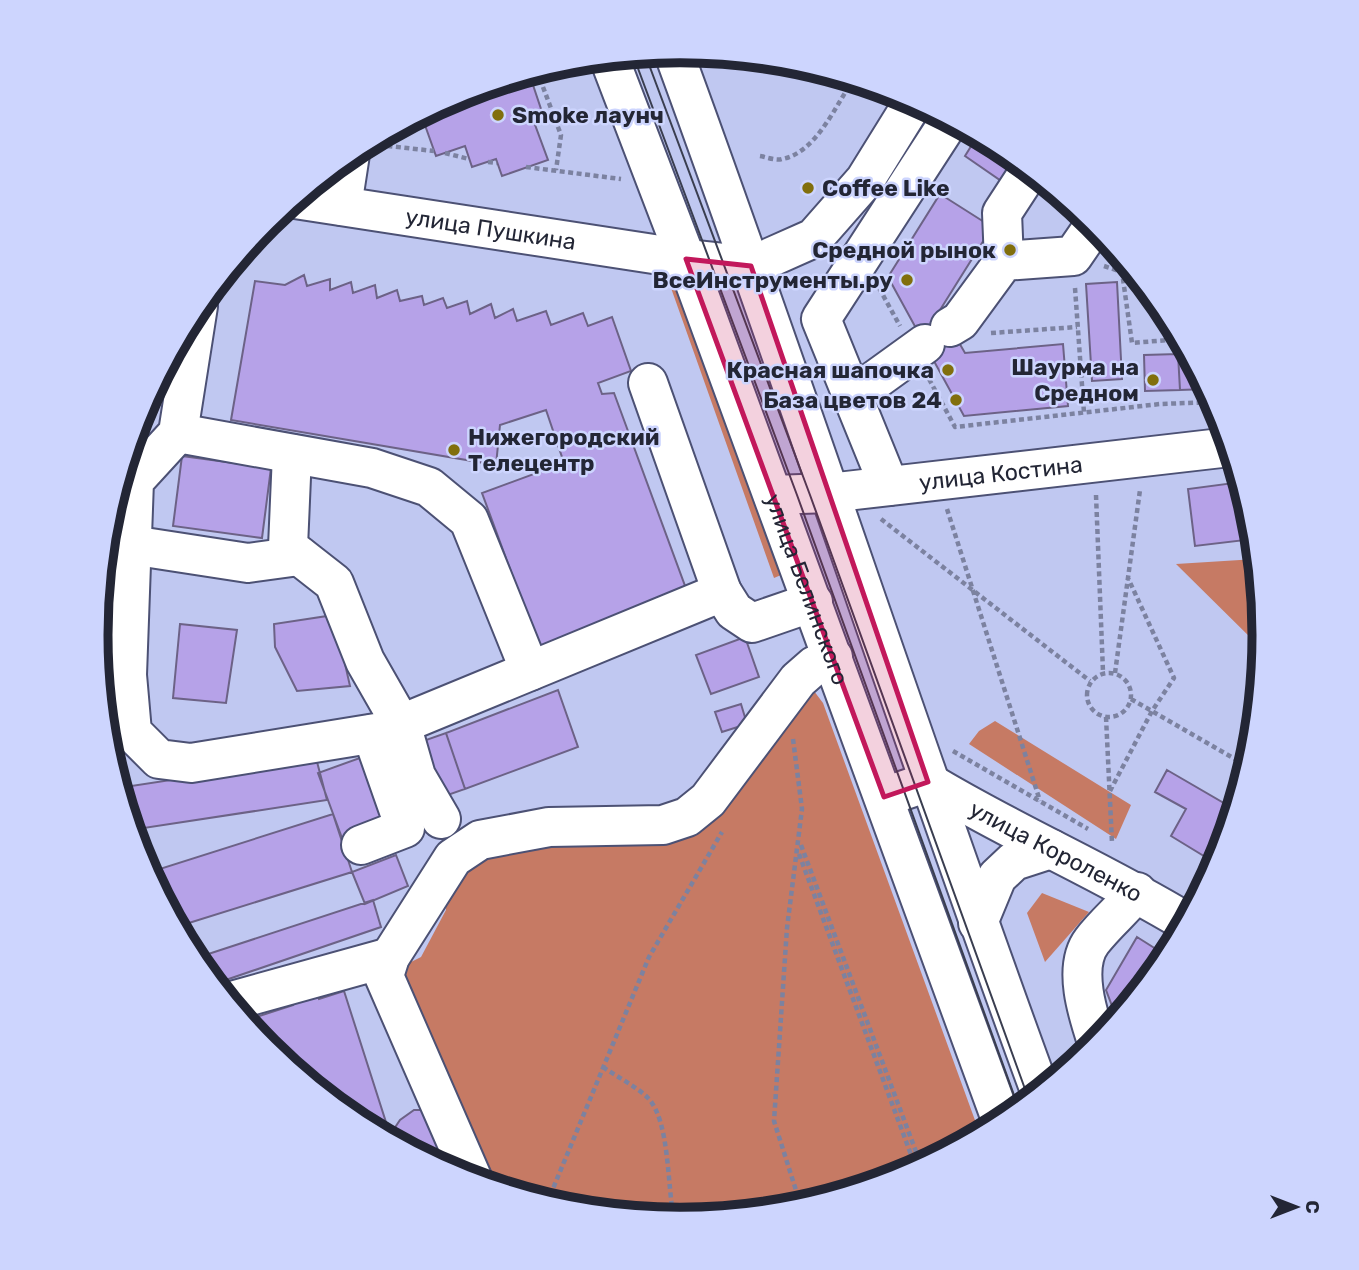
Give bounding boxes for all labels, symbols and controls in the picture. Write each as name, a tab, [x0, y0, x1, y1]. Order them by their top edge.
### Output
place label: Smoke лаунч	[512, 101, 664, 129]
marker: Smoke лаунч	[490, 107, 506, 123]
place label: Coffee Like	[822, 174, 950, 202]
marker: Coffee Like	[800, 180, 816, 196]
street label: улица Пушкина	[404, 202, 578, 256]
place label: Средной рынок	[812, 236, 996, 264]
marker: Средной рынок	[1002, 242, 1018, 258]
place label: ВсеИнструменты.ру	[652, 266, 893, 294]
marker: ВсеИнструменты.ру	[899, 272, 915, 288]
place label: Шаурма на Средном	[1011, 353, 1139, 407]
place label: Красная шапочка	[727, 356, 934, 384]
marker: Красная шапочка	[940, 362, 956, 378]
marker: Шаурма на Средном	[1145, 372, 1161, 388]
place label: База цветов 24	[763, 386, 942, 414]
marker: База цветов 24	[948, 392, 964, 408]
place label: Нижегородский Телецентр	[468, 423, 659, 477]
marker: Нижегородский Телецентр	[446, 442, 462, 458]
street label: улица Костина	[918, 450, 1084, 497]
street label: улица Белинского	[759, 490, 855, 689]
street label: улица Короленко	[965, 795, 1147, 908]
north arrow	[1261, 1172, 1331, 1242]
text: С	[1301, 1200, 1324, 1214]

